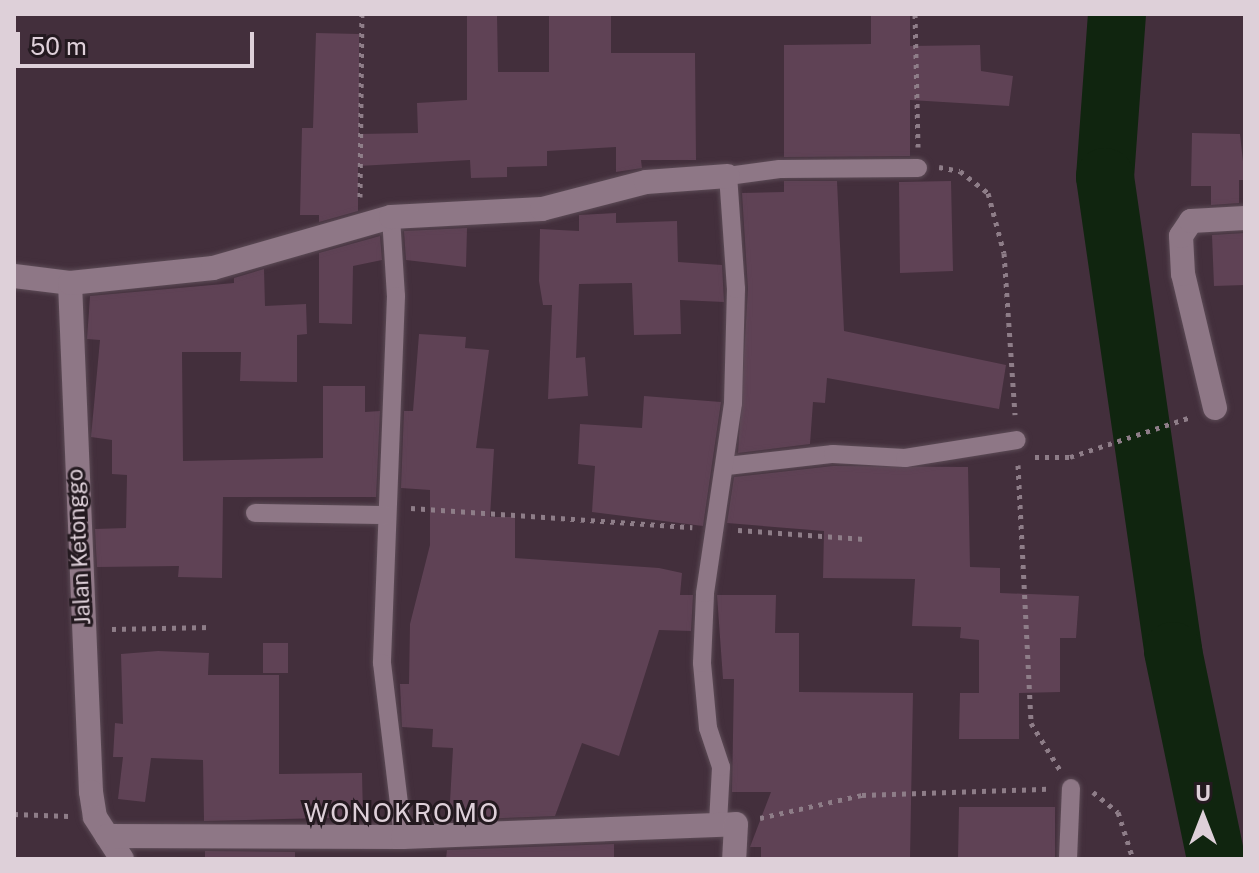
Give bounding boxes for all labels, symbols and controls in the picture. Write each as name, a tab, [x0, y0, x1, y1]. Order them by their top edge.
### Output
scale bar	[20, 16, 258, 66]
text: 50 m	[30, 32, 87, 60]
street label: Jalan Ketonggo	[62, 468, 96, 626]
north arrow	[1163, 777, 1243, 857]
text: U	[1195, 780, 1211, 806]
district label: WONOKROMO	[304, 797, 500, 829]

